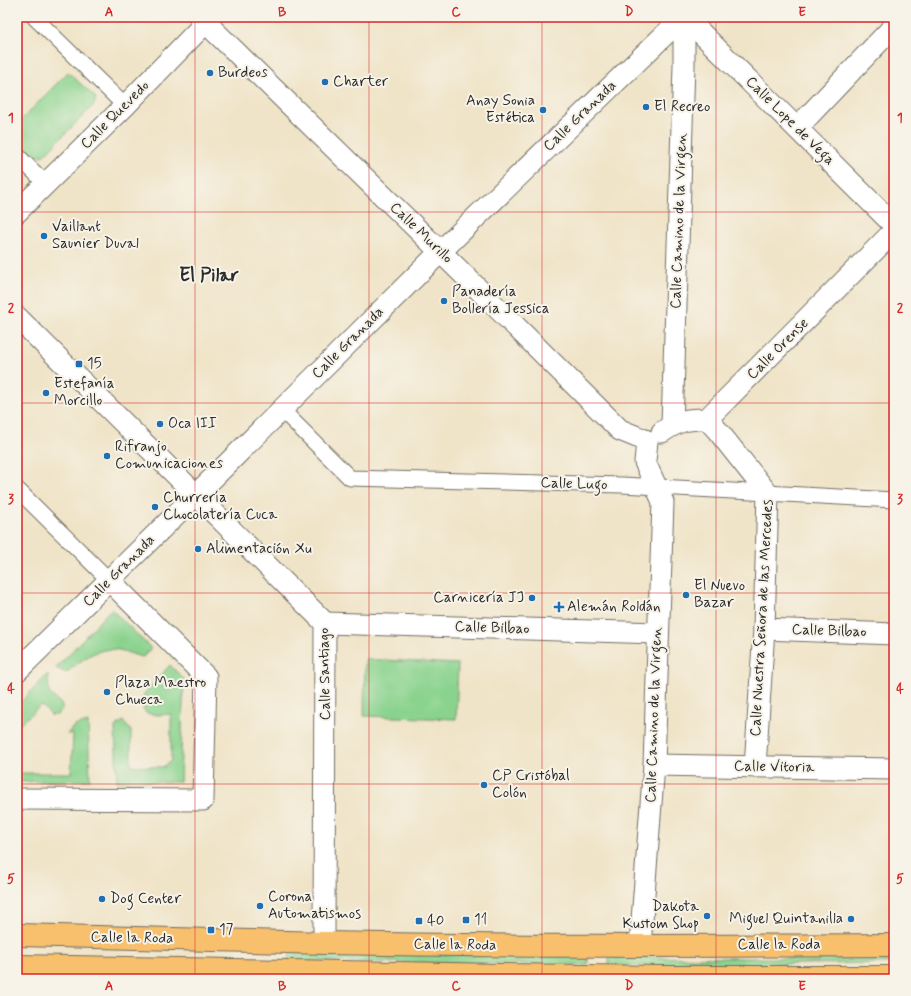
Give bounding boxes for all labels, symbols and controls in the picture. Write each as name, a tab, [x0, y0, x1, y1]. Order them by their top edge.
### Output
text: A	[105, 4, 113, 21]
text: B	[278, 4, 287, 21]
text: C	[451, 4, 461, 21]
text: D	[625, 4, 634, 21]
text: E	[798, 4, 806, 21]
place label: Burdeos	[218, 63, 268, 83]
marker: Burdeos	[205, 68, 215, 78]
place label: Charter	[333, 72, 389, 92]
street label: Calle Lope de Vega	[740, 72, 839, 171]
street label: Calle Quevedo	[76, 76, 154, 154]
street label: Calle Granada	[539, 76, 621, 156]
marker: Charter	[320, 77, 330, 87]
place label: Anay Sonia Estética	[466, 91, 535, 128]
place label: El Recreo	[654, 97, 711, 117]
marker: El Recreo	[641, 102, 651, 112]
marker: Anay Sonia Estética	[538, 105, 548, 115]
text: 1	[8, 110, 14, 127]
text: 1	[897, 110, 903, 127]
street label: Calle Camino de la Virgen	[666, 133, 693, 309]
street label: Calle Murillo	[385, 198, 457, 268]
place label: Vaillant Saunier Duval	[52, 217, 139, 254]
marker: Vaillant Saunier Duval	[39, 231, 49, 241]
district label: El Pilar	[179, 263, 239, 288]
place label: Panadería Bollería Jessica	[452, 282, 550, 319]
marker: Panadería Bollería Jessica	[439, 296, 449, 306]
text: 2	[8, 300, 15, 317]
text: 2	[897, 300, 904, 317]
street label: Calle Granada	[308, 303, 388, 383]
street label: Calle Orense	[743, 314, 813, 384]
place label: 15	[87, 354, 102, 374]
marker: 15	[74, 359, 84, 369]
place label: Estefanía Morcillo	[54, 374, 115, 411]
marker: Estefanía Morcillo	[41, 388, 51, 398]
place label: Oca III	[168, 414, 217, 434]
marker: Oca III	[155, 419, 165, 429]
place label: Rifranjo Comunicaciones	[115, 437, 223, 474]
marker: Rifranjo Comunicaciones	[102, 451, 112, 461]
street label: Calle Lugo	[540, 473, 608, 496]
place label: Churrería Chocolatería Cuca	[163, 488, 278, 525]
text: 3	[8, 491, 14, 508]
text: 3	[897, 491, 903, 508]
street label: Calle Nuestra Señora de las Mercedes	[746, 499, 778, 737]
marker: Churrería Chocolatería Cuca	[150, 502, 160, 512]
street label: Calle Granada	[79, 531, 159, 611]
place label: Alimentación Xu	[206, 539, 312, 559]
marker: Alimentación Xu	[193, 544, 203, 554]
place label: El Nuevo Bazar	[694, 576, 745, 613]
place label: Carnicería JJ	[433, 588, 524, 608]
marker: El Nuevo Bazar	[681, 590, 691, 600]
marker: Carnicería JJ	[527, 593, 537, 603]
place label: Alemán Roldán	[567, 597, 660, 617]
marker: Alemán Roldán	[554, 602, 564, 612]
street label: Calle Bilbao	[454, 617, 530, 639]
street label: Calle Bilbao	[791, 620, 867, 642]
street label: Calle Camino de la Virgen	[641, 627, 668, 803]
street label: Calle Santiago	[314, 628, 336, 720]
place label: Plaza Maestro Chueca	[115, 673, 206, 710]
text: 4	[7, 681, 15, 698]
text: 4	[896, 681, 904, 698]
marker: Plaza Maestro Chueca	[102, 687, 112, 697]
street label: Calle Vitoria	[734, 756, 815, 778]
place label: CP Cristóbal Colón	[492, 766, 570, 803]
marker: CP Cristóbal Colón	[479, 780, 489, 790]
text: 5	[7, 871, 15, 888]
text: 5	[896, 871, 904, 888]
place label: Corona Automatismos	[268, 887, 361, 924]
place label: Dog Center	[110, 889, 181, 910]
marker: Dog Center	[97, 894, 107, 904]
place label: Dakota Kustom Shop	[622, 897, 700, 934]
marker: Corona Automatismos	[255, 901, 265, 911]
place label: Miguel Quintanilla	[729, 909, 843, 930]
place label: 11	[474, 910, 487, 930]
place label: 40	[427, 911, 444, 931]
marker: Dakota Kustom Shop	[702, 911, 712, 921]
marker: Miguel Quintanilla	[846, 914, 856, 924]
marker: 11	[461, 915, 471, 925]
marker: 40	[414, 916, 424, 926]
place label: 17	[219, 920, 234, 940]
marker: 17	[206, 925, 216, 935]
street label: Calle la Roda	[90, 927, 174, 949]
street label: Calle la Roda	[413, 934, 497, 956]
street label: Calle la Roda	[737, 935, 821, 955]
text: A	[105, 978, 113, 995]
text: B	[278, 978, 287, 995]
text: C	[451, 978, 461, 995]
text: D	[625, 978, 634, 995]
text: E	[798, 978, 806, 995]

